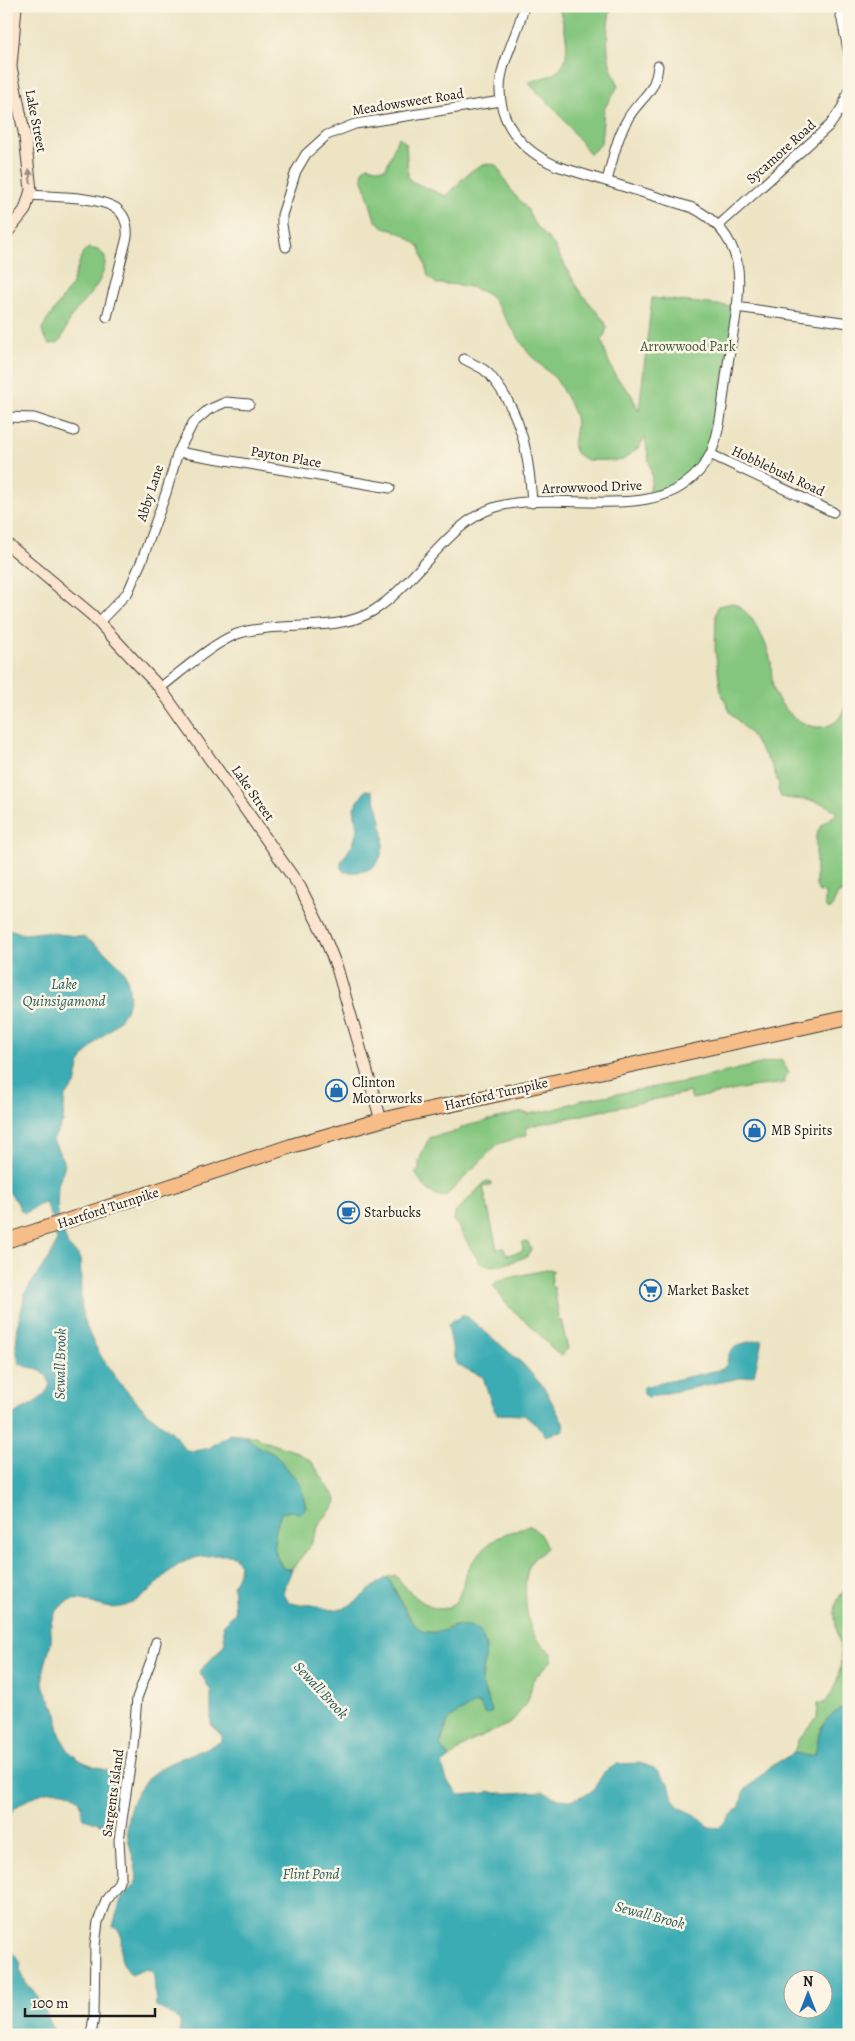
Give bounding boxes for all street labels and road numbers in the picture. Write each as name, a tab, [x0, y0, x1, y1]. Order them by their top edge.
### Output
street label: Meadowsweet Road	[351, 84, 466, 120]
street label: Lake Street	[21, 88, 51, 154]
street label: Sycamore Road	[742, 115, 820, 188]
street label: Payton Place	[249, 441, 323, 473]
street label: Hobblebush Road	[728, 441, 828, 501]
street label: Abby Lane	[132, 462, 168, 525]
street label: Arrowwood Drive	[540, 476, 643, 498]
street label: Lake Street	[227, 761, 279, 825]
street label: Hartford Turnpike	[442, 1073, 550, 1115]
street label: Hartford Turnpike	[55, 1183, 161, 1233]
street label: Sargents Island	[97, 1747, 129, 1838]

